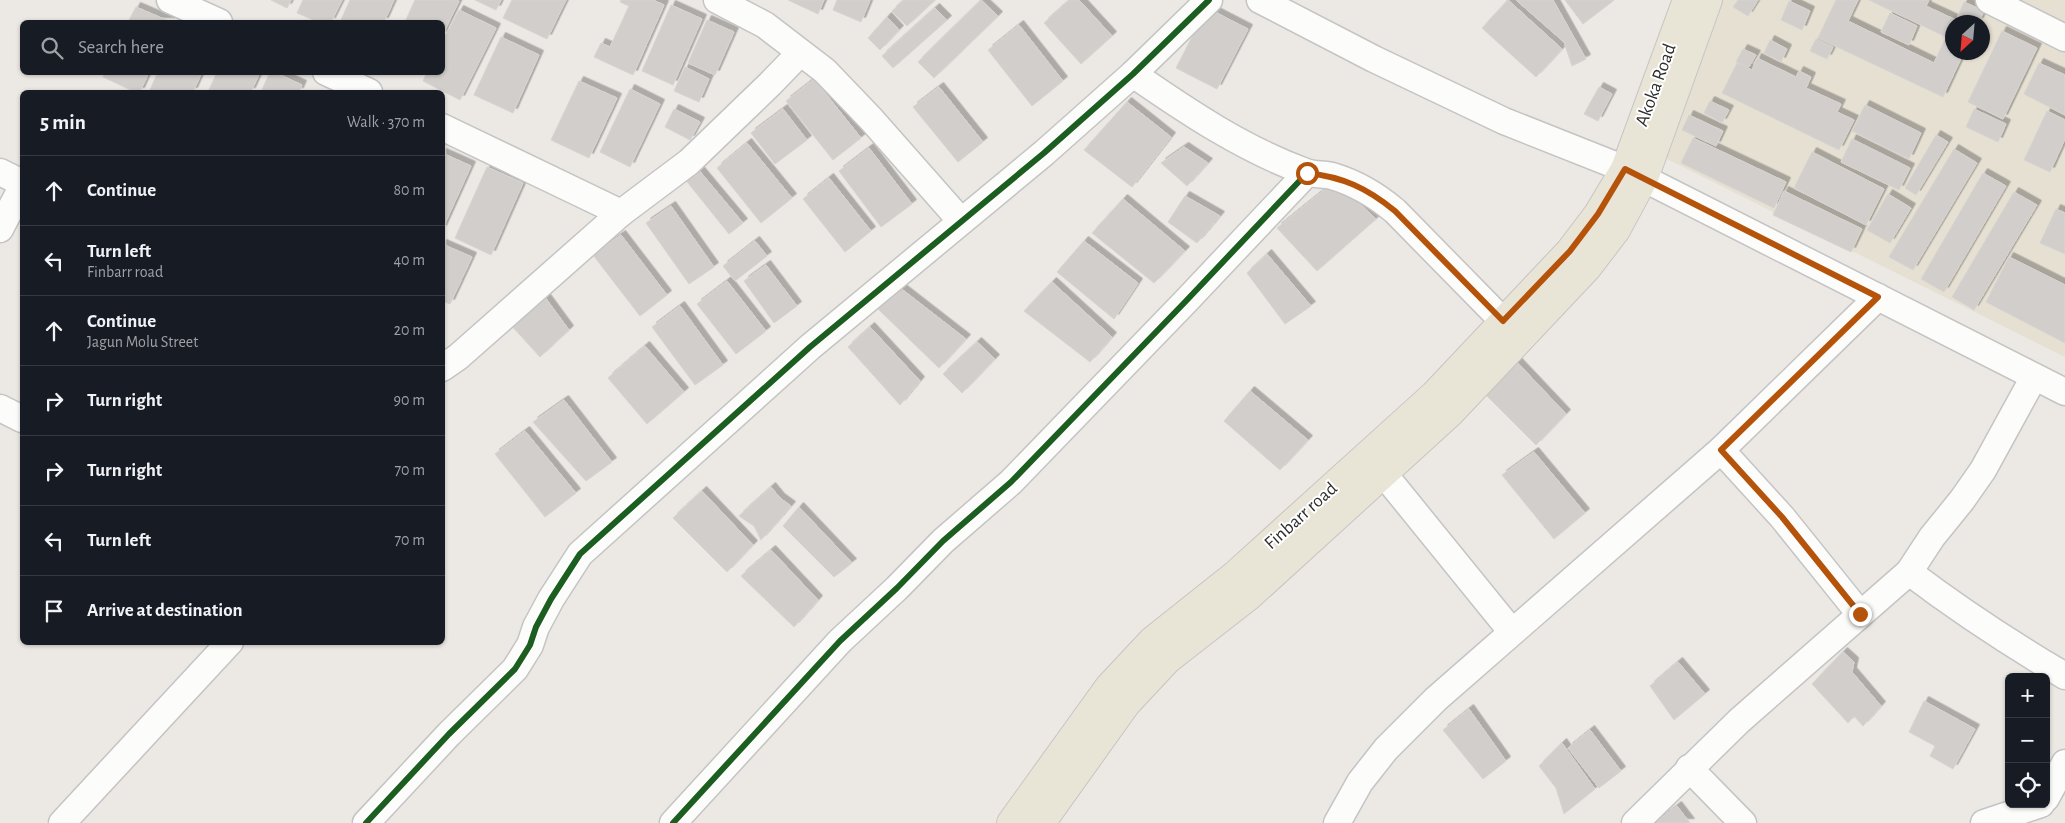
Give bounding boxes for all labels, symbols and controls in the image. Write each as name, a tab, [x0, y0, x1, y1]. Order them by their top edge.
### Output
north arrow	[1945, 15, 1990, 60]
search box	[20, 20, 445, 75]
icon: search	[38, 34, 66, 62]
text: Search here	[78, 38, 164, 57]
street label: Akoka Road	[1632, 41, 1680, 129]
text: 5 min	[40, 112, 86, 133]
text: Walk · 370 m	[347, 114, 425, 130]
route start	[1296, 162, 1319, 185]
icon: ahead	[40, 177, 68, 205]
text: Continue	[87, 181, 156, 200]
text: 80 m	[394, 182, 425, 198]
text: Turn left	[87, 242, 151, 261]
icon: left	[40, 247, 68, 275]
text: 40 m	[393, 252, 425, 268]
text: Finbarr road	[87, 264, 163, 280]
text: Continue	[87, 312, 156, 331]
icon: ahead	[40, 317, 68, 345]
text: 20 m	[394, 322, 425, 338]
text: Jagun Molu Street	[87, 334, 198, 350]
icon: right	[40, 387, 68, 415]
text: Turn right	[87, 391, 162, 410]
text: 90 m	[394, 392, 425, 408]
icon: right	[40, 457, 68, 485]
text: Turn right	[87, 461, 162, 480]
text: 70 m	[394, 462, 425, 478]
street label: Finbarr road	[1261, 479, 1341, 553]
icon: left	[40, 527, 68, 555]
text: Turn left	[87, 531, 151, 550]
text: 70 m	[394, 532, 425, 548]
icon: arrive	[40, 597, 68, 625]
text: Arrive at destination	[87, 601, 243, 620]
route end	[1849, 603, 1872, 626]
map controls	[2005, 673, 2050, 808]
button: +	[2005, 673, 2050, 718]
button: −	[2005, 718, 2050, 763]
button: locate	[2005, 763, 2050, 808]

